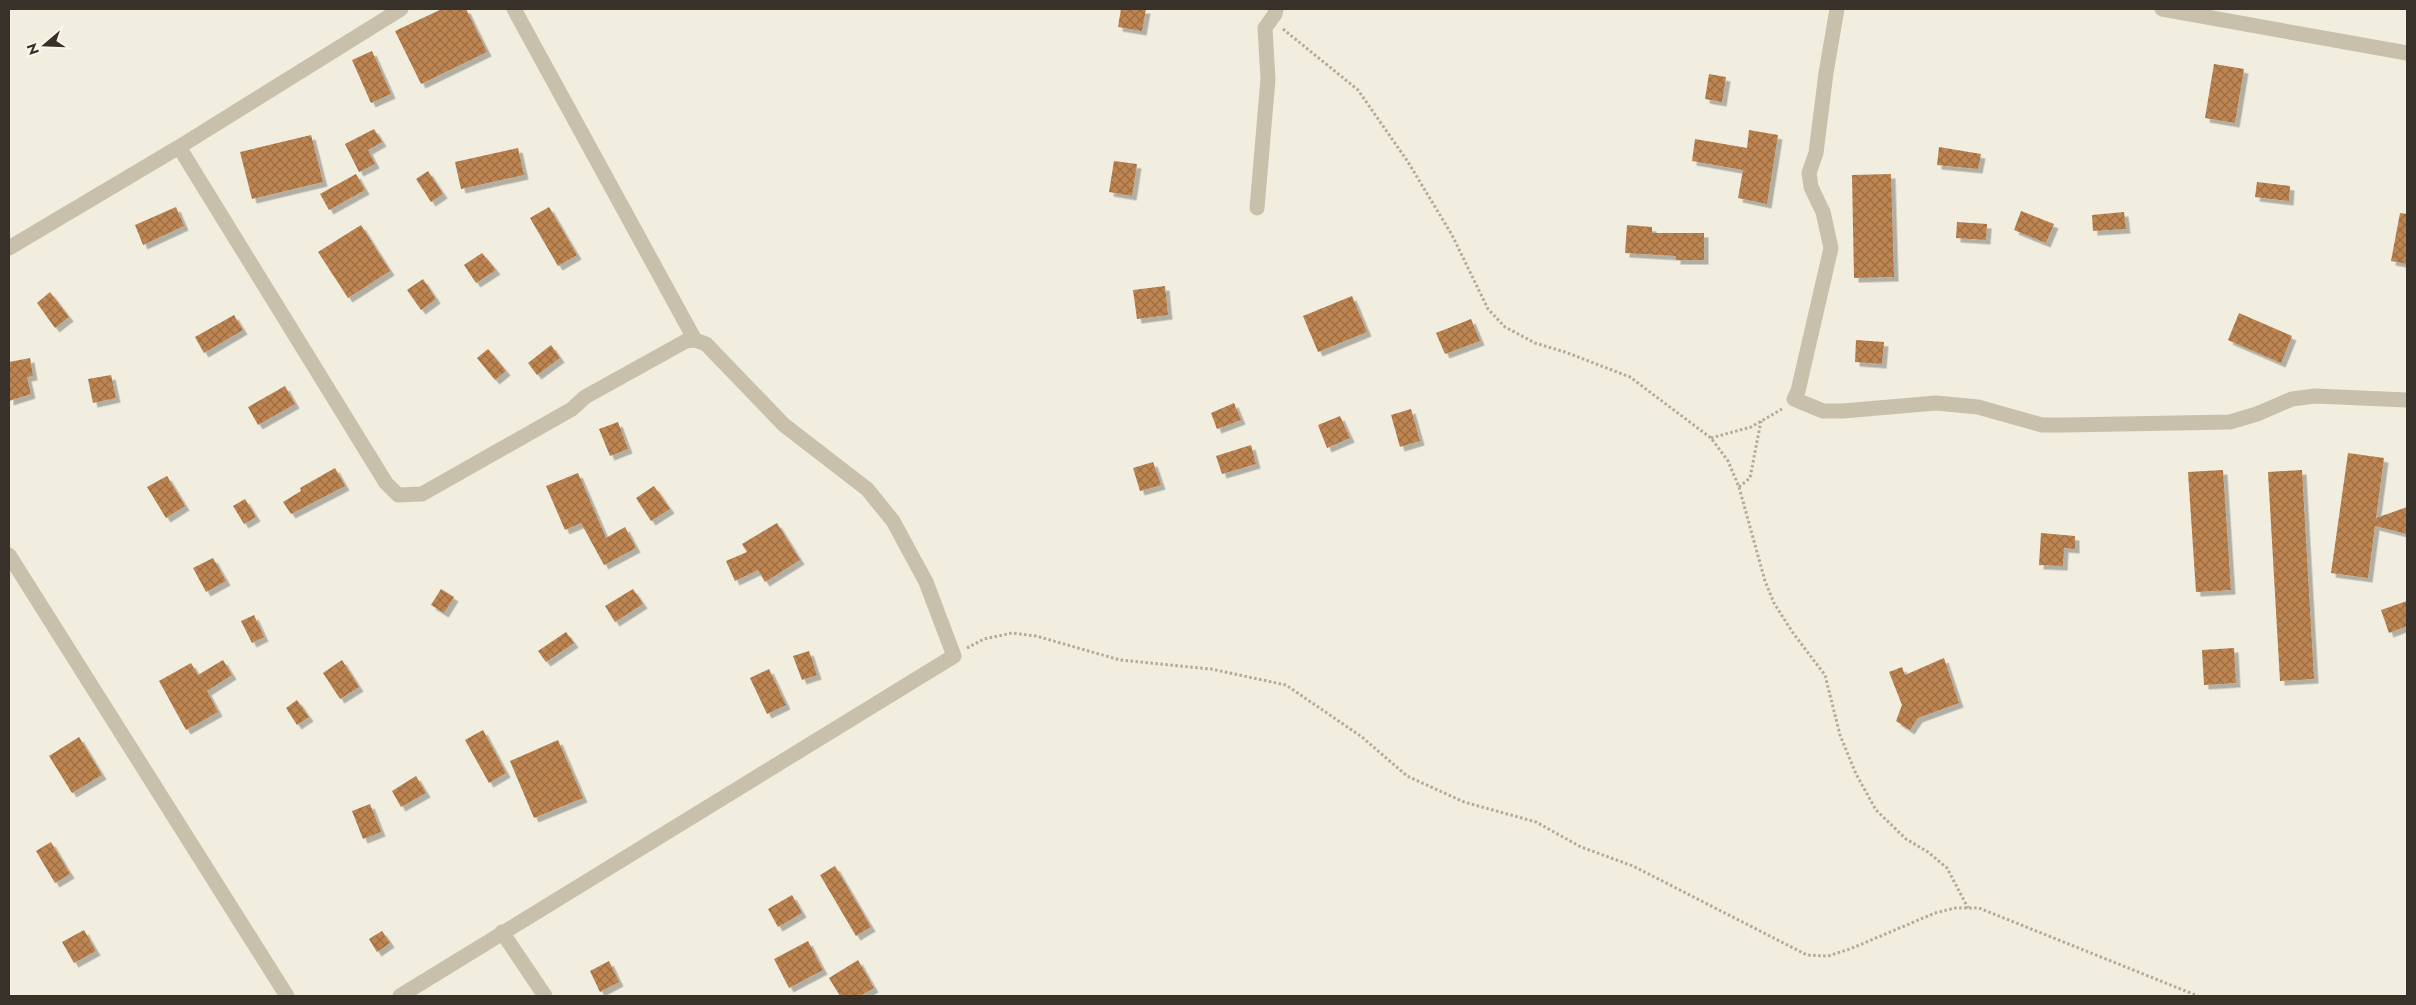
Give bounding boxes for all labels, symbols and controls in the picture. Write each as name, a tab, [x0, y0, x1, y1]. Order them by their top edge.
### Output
north arrow	[20, 20, 70, 70]
text: N	[21, 41, 44, 58]

